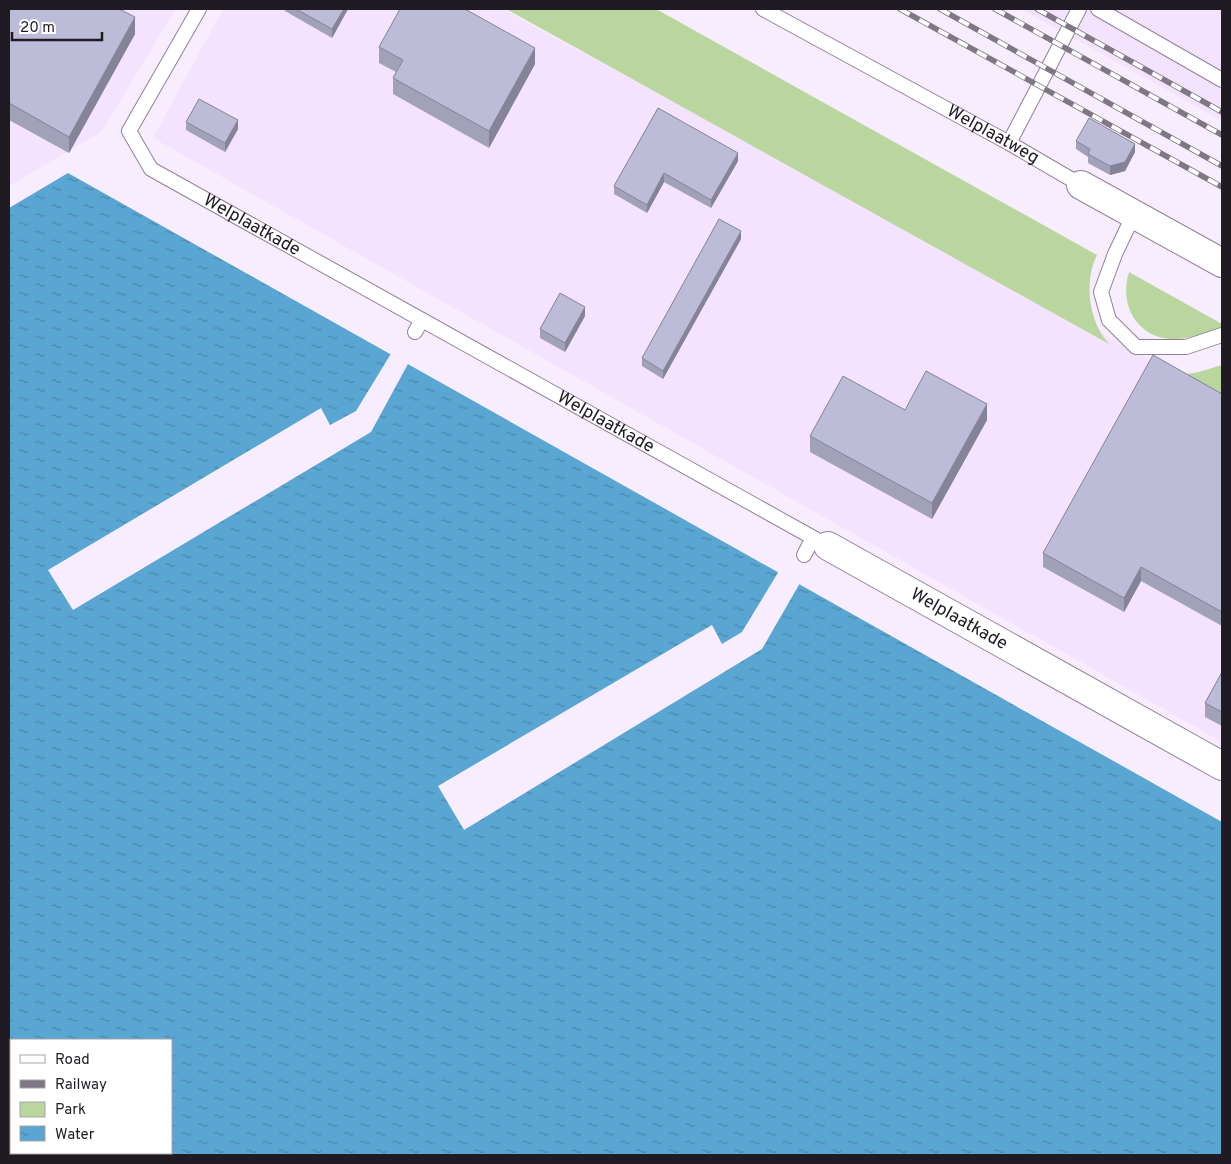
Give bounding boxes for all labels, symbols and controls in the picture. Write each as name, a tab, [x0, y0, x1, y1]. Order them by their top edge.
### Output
scale bar	[12, 10, 102, 42]
text: 20 m	[20, 19, 55, 38]
street label: Welplaatweg	[943, 100, 1043, 170]
street label: Welplaatkade	[199, 189, 305, 261]
street label: Welplaatkade	[553, 386, 658, 459]
street label: Welplaatkade	[906, 583, 1012, 655]
legend	[10, 1039, 172, 1154]
text: Road	[55, 1051, 90, 1070]
text: Railway	[55, 1076, 107, 1095]
text: Park	[55, 1101, 86, 1120]
text: Water	[55, 1126, 95, 1145]

